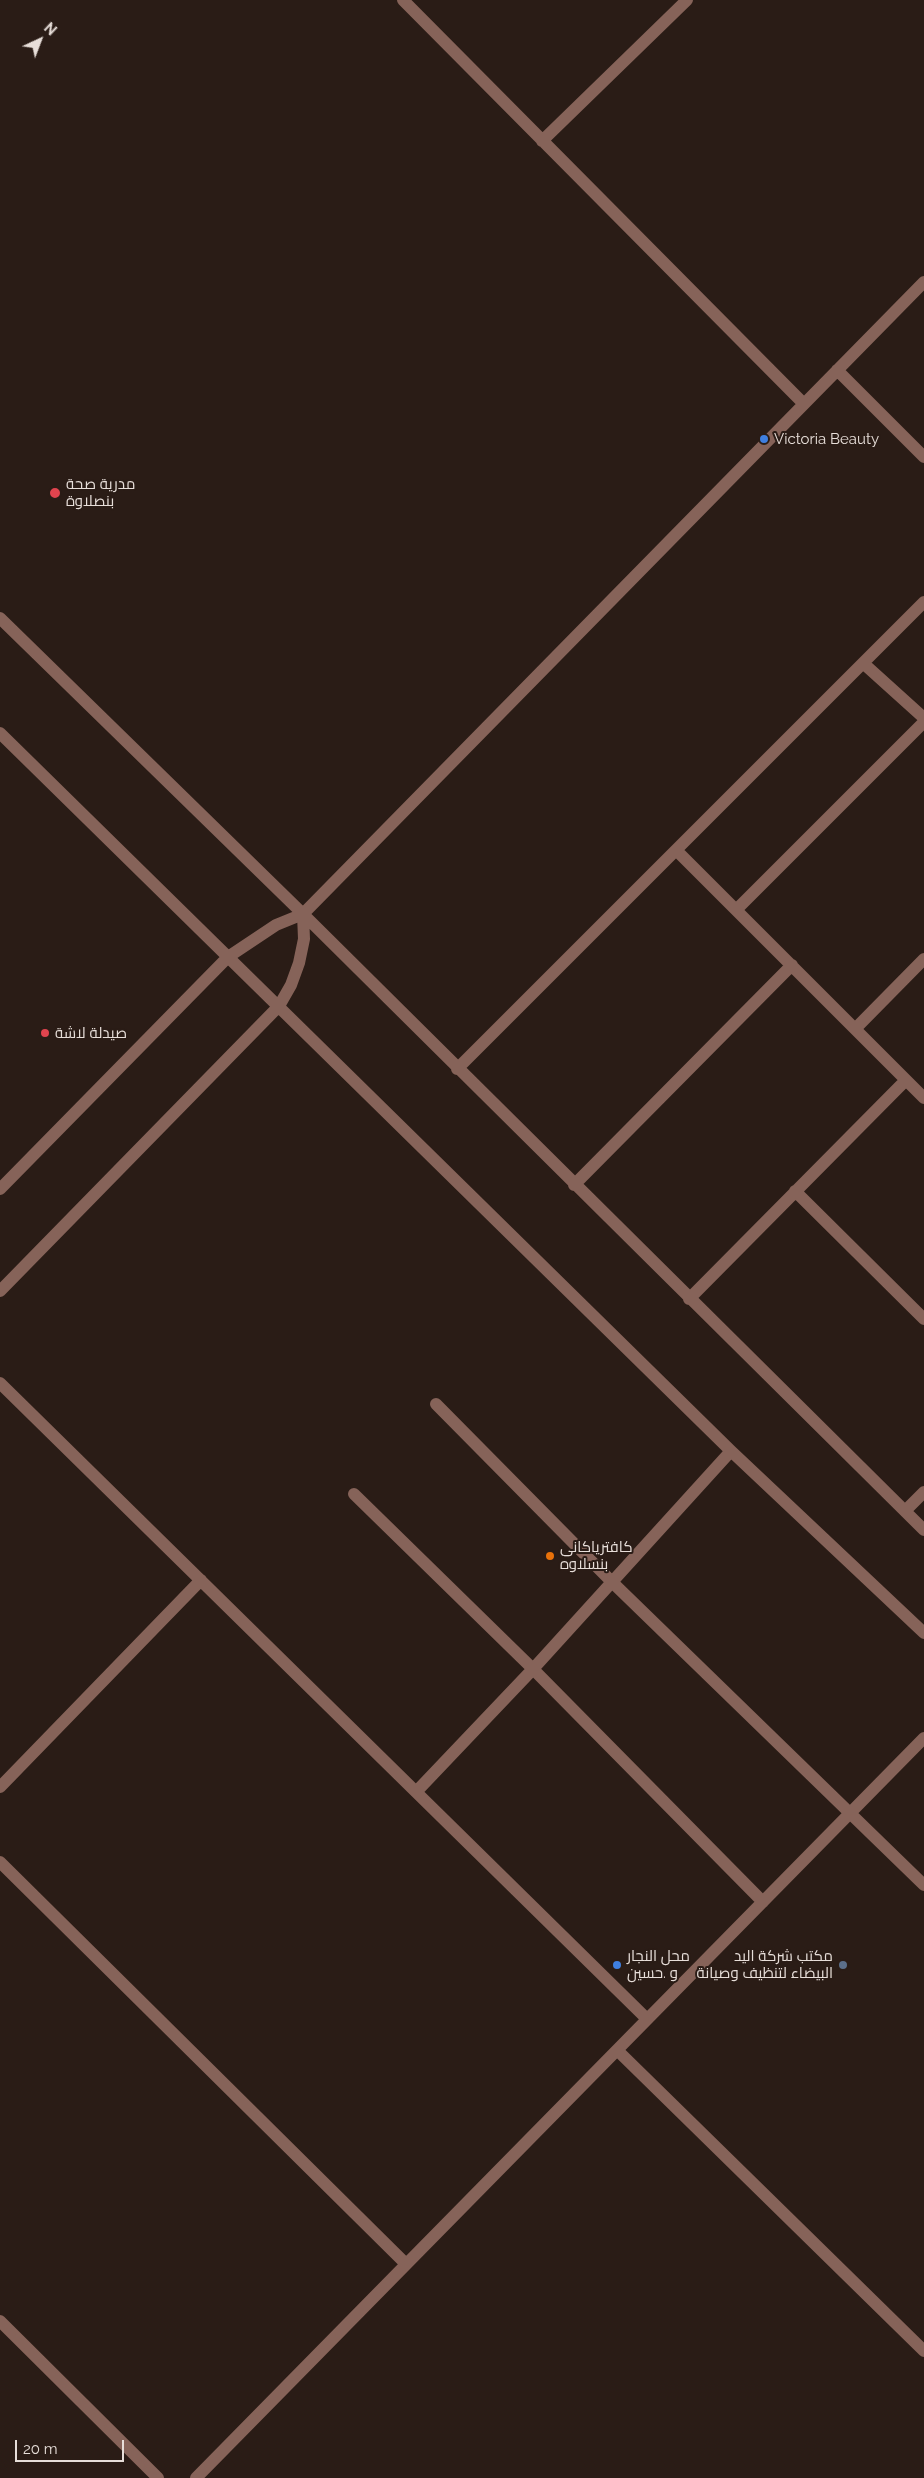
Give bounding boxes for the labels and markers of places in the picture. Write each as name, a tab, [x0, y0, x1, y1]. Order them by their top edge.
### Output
place label: Victoria Beauty	[774, 430, 879, 448]
marker: Victoria Beauty	[758, 433, 770, 445]
place label: مدرية صحة بنصلاوة	[66, 475, 135, 510]
marker: مدرية صحة بنصلاوة	[48, 486, 62, 500]
place label: صيدلة لاشة	[55, 1024, 127, 1042]
marker: صيدلة لاشة	[39, 1027, 51, 1039]
place label: كافترياكانى بنسلاوه	[560, 1538, 633, 1573]
marker: كافترياكانى بنسلاوه	[544, 1550, 556, 1562]
place label: محل النجار و .حسين	[627, 1947, 690, 1982]
place label: مكتب شركة الید البیضاء لتنظیف وصیانة	[697, 1947, 833, 1982]
marker: محل النجار و .حسين	[611, 1959, 623, 1971]
marker: مكتب شركة الید البیضاء لتنظیف وصیانة	[837, 1959, 849, 1971]

